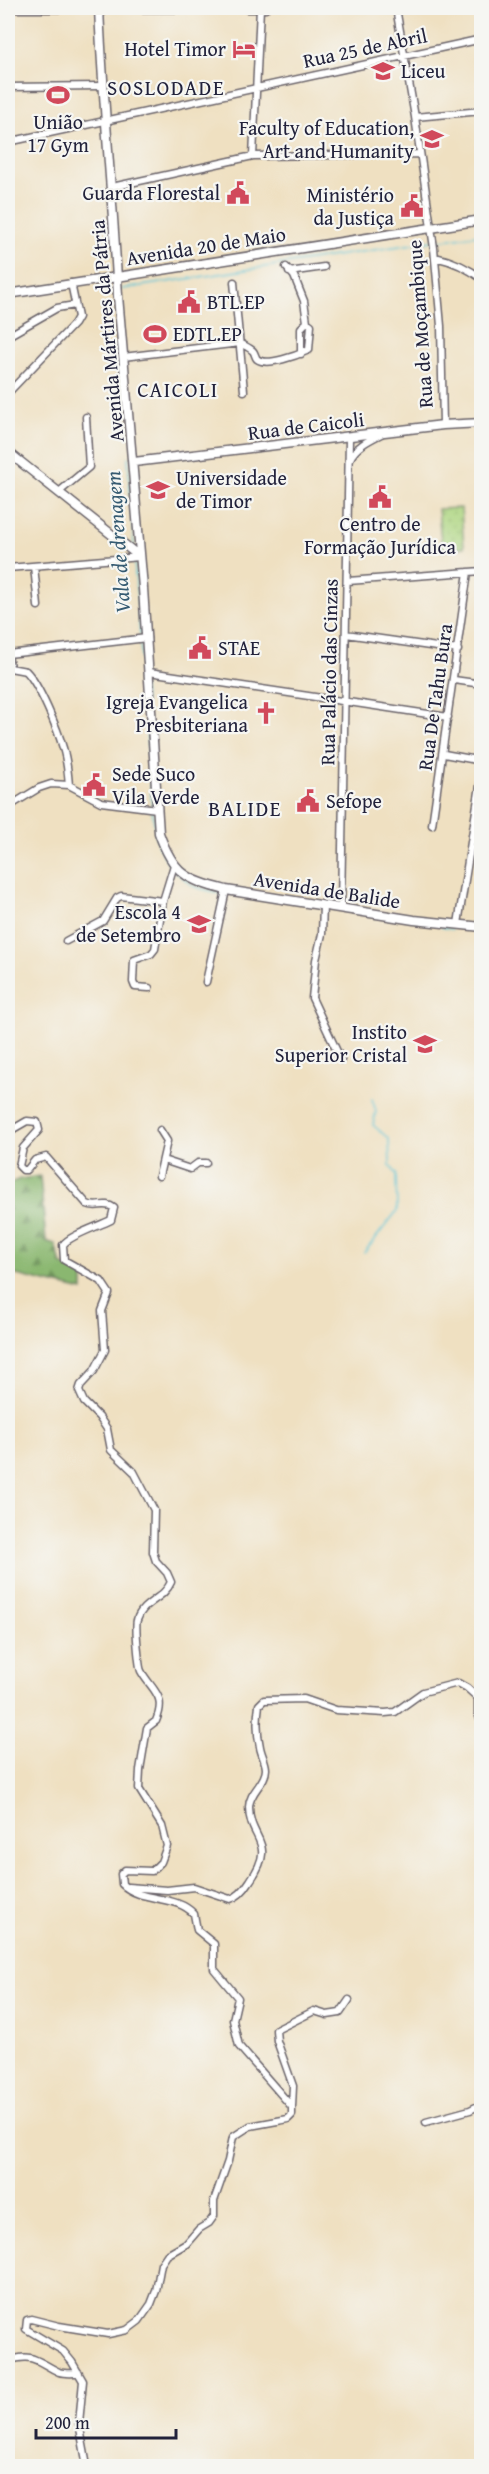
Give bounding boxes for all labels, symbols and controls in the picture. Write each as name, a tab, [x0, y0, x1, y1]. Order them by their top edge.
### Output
street label: Rua 25 de Abril	[300, 20, 430, 75]
place label: Hotel Timor	[124, 34, 226, 63]
hotel icon: Hotel Timor	[231, 36, 257, 62]
place label: Liceu	[401, 56, 446, 85]
school or university icon: Liceu	[370, 58, 396, 84]
district label: SOSLODADE	[107, 72, 225, 103]
sports icon: União 17 Gym	[45, 82, 71, 108]
place label: União 17 Gym	[27, 107, 90, 159]
place label: Faculty of Education, Art and Humanity	[239, 113, 414, 165]
school or university icon: Faculty of Education, Art and Humanity	[419, 126, 445, 152]
place label: Guarda Florestal	[82, 178, 220, 207]
public building icon: Guarda Florestal	[225, 180, 251, 206]
place label: Ministério da Justiça	[307, 180, 395, 232]
public building icon: Ministério da Justiça	[399, 193, 425, 219]
street label: Avenida Mártires da Pátria	[82, 218, 131, 443]
street label: Avenida 20 de Maio	[124, 219, 288, 272]
street label: Rua de Moçambique	[399, 239, 440, 409]
place label: BTL.EP	[207, 287, 265, 316]
public building icon: BTL.EP	[176, 289, 202, 315]
place label: EDTL.EP	[173, 319, 242, 348]
sports icon: EDTL.EP	[142, 321, 168, 347]
district label: CAICOLI	[137, 374, 219, 405]
street label: Rua de Caicoli	[246, 404, 366, 447]
place label: Universidade de Timor	[176, 463, 287, 515]
water label: Vala de drenagem	[97, 470, 138, 614]
school or university icon: Universidade de Timor	[145, 477, 171, 503]
public building icon: Centro de Formação Jurídica	[367, 484, 393, 510]
place label: Centro de Formação Jurídica	[304, 509, 456, 561]
street label: Rua Palácio das Cinzas	[312, 578, 345, 766]
street label: Rua De Tahu Bura	[410, 621, 459, 772]
place label: STAE	[218, 633, 260, 662]
public building icon: STAE	[187, 635, 213, 661]
place label: Igreja Evangelica Presbiteriana	[106, 687, 249, 739]
church icon: Igreja Evangelica Presbiteriana	[253, 700, 279, 726]
place label: Sede Suco Vila Verde	[112, 759, 200, 811]
public building icon: Sede Suco Vila Verde	[81, 772, 107, 798]
place label: Sefope	[326, 786, 382, 815]
public building icon: Sefope	[295, 788, 321, 814]
district label: BALIDE	[208, 793, 282, 824]
street label: Avenida de Balide	[252, 864, 402, 915]
place label: Escola 4 de Setembro	[76, 897, 181, 949]
school or university icon: Escola 4 de Setembro	[186, 911, 212, 937]
place label: Instito Superior Cristal	[275, 1017, 407, 1069]
school or university icon: Instito Superior Cristal	[412, 1031, 438, 1057]
scale bar	[36, 2402, 176, 2440]
text: 200 m	[45, 2409, 90, 2436]

